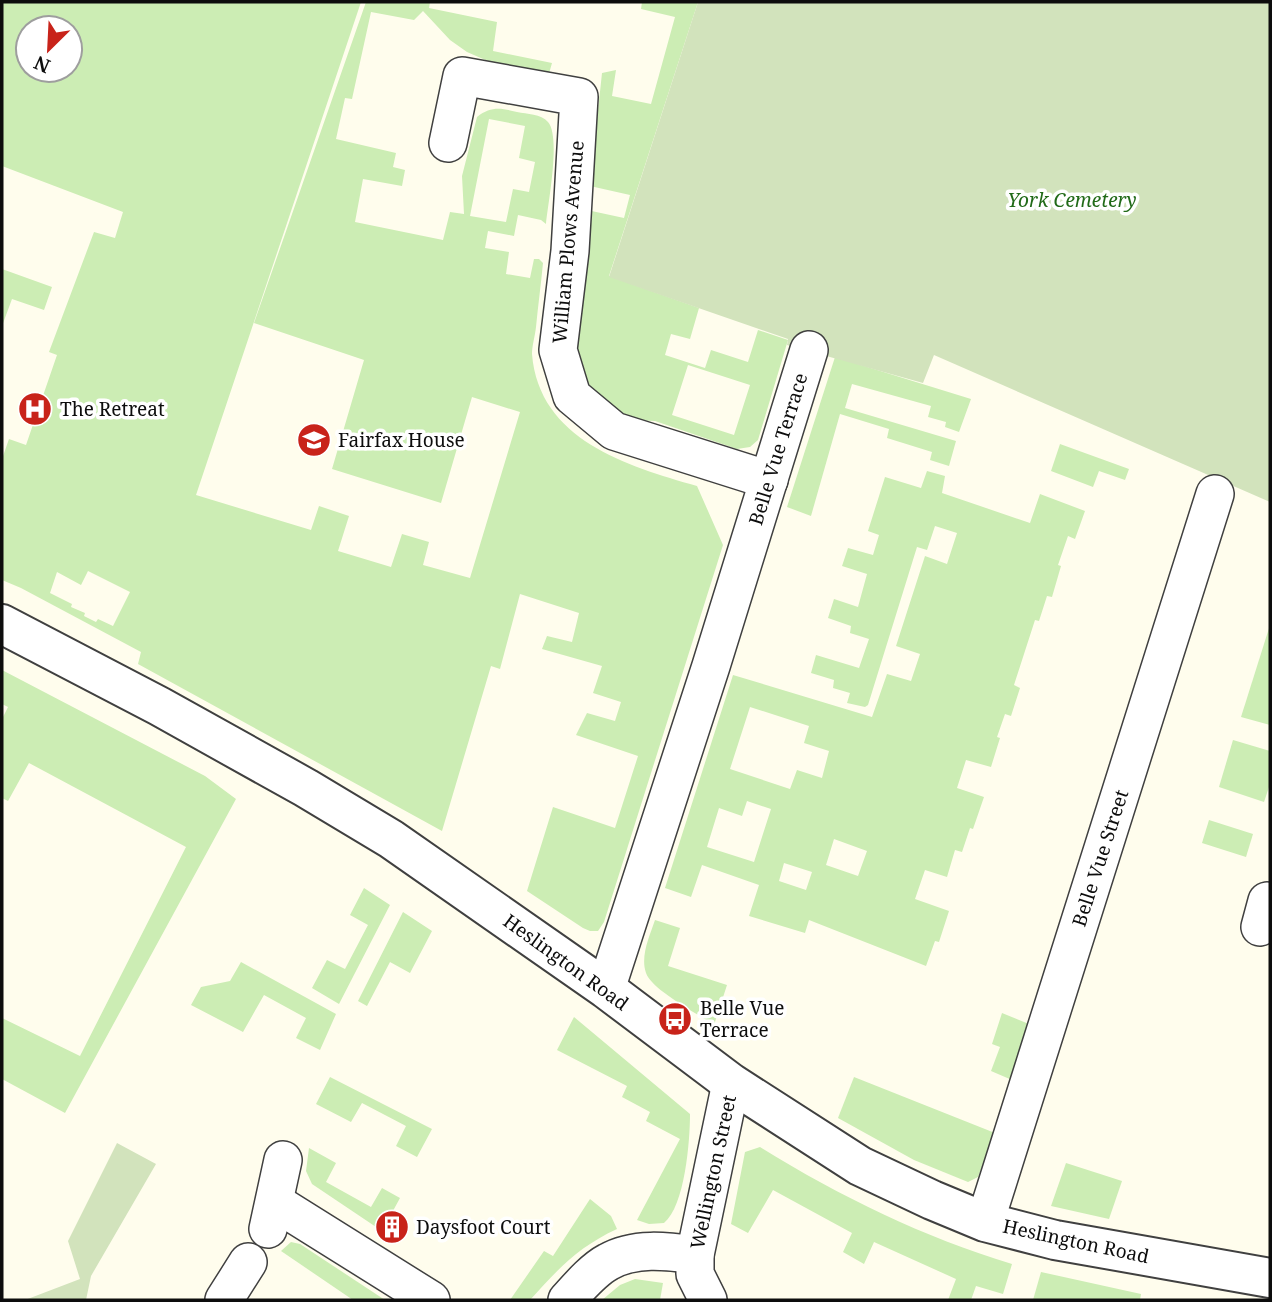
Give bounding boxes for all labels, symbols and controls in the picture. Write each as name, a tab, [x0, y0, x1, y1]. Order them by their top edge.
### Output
north arrow	[14, 14, 84, 84]
text: N	[30, 50, 54, 79]
street label: William Plows Avenue	[546, 139, 590, 345]
park label: York Cemetery	[1007, 187, 1137, 213]
street label: Belle Vue Terrace	[742, 370, 814, 528]
hospital icon: The Retreat	[16, 390, 54, 428]
place label: The Retreat	[60, 396, 165, 422]
school or university icon: Fairfax House	[295, 421, 333, 459]
place label: Fairfax House	[338, 427, 465, 453]
street label: Belle Vue Street	[1066, 786, 1134, 930]
street label: Heslington Road	[498, 908, 634, 1016]
place label: Belle Vue Terrace	[700, 995, 785, 1043]
bus stop icon: Belle Vue Terrace	[656, 1000, 694, 1038]
street label: Wellington Street	[684, 1092, 742, 1252]
building icon: Daysfoot Court	[373, 1208, 411, 1246]
street label: Heslington Road	[1000, 1213, 1152, 1269]
place label: Daysfoot Court	[416, 1214, 551, 1240]

